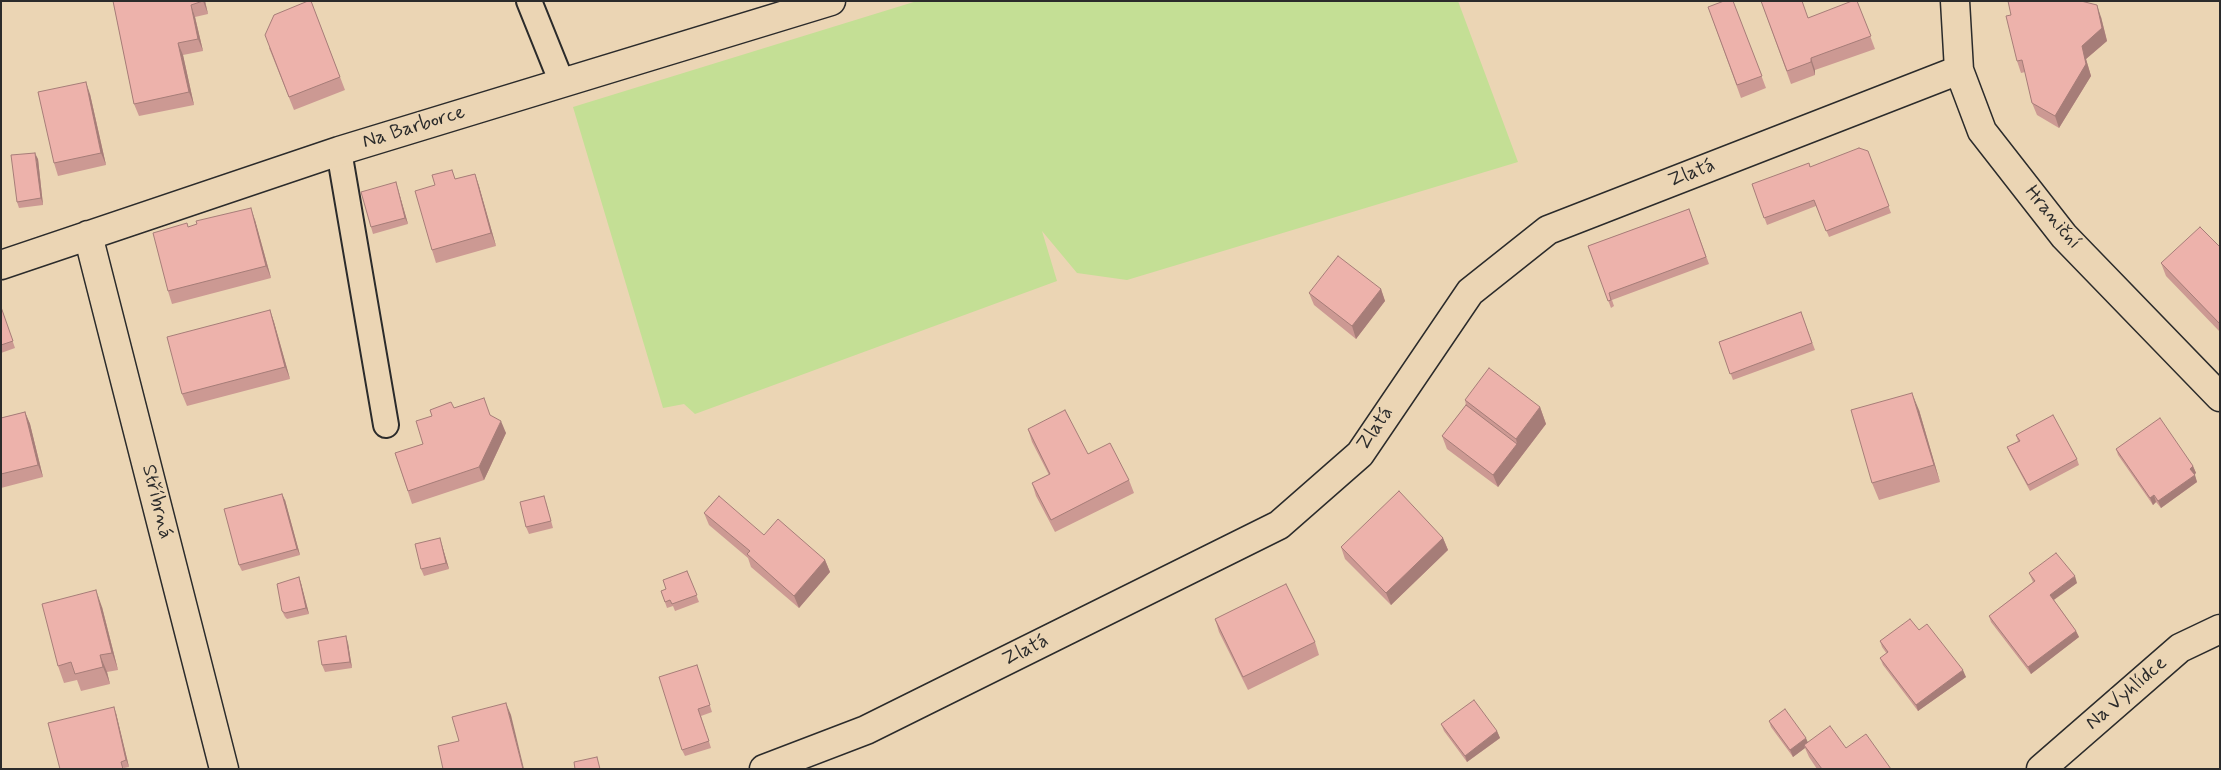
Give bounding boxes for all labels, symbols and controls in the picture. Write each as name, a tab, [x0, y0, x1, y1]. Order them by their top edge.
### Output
street label: Na Barborce	[360, 101, 468, 155]
street label: Zlatá	[1665, 154, 1719, 194]
street label: Hraniční	[2018, 181, 2086, 255]
street label: Zlatá	[1352, 402, 1400, 456]
street label: Stříbrná	[135, 462, 177, 542]
street label: Zlatá	[999, 630, 1053, 672]
street label: Na Vyhlídce	[2081, 652, 2173, 736]

